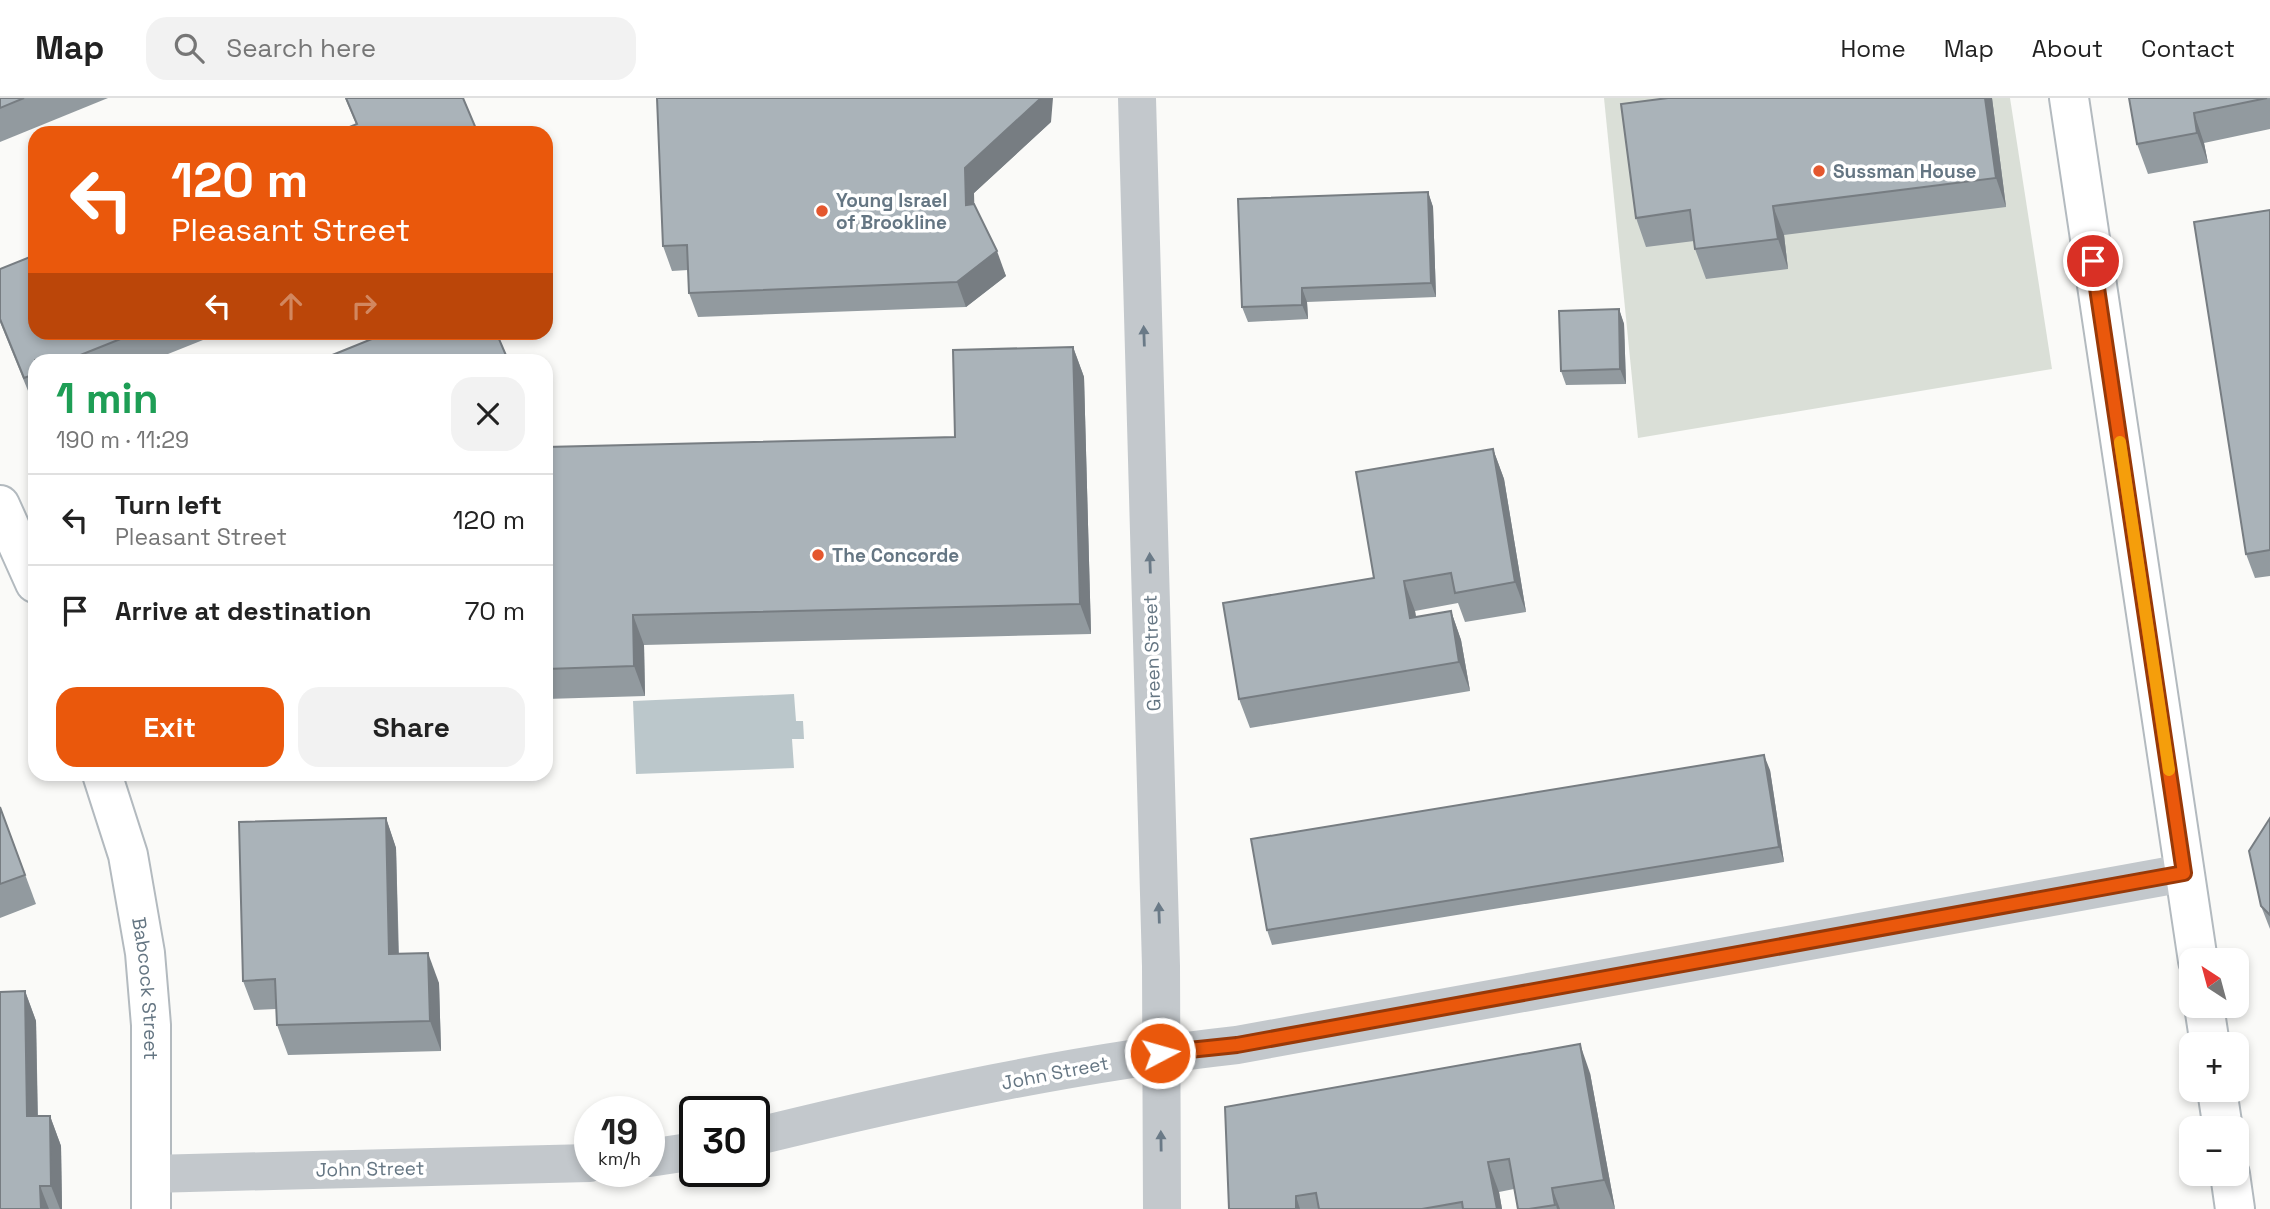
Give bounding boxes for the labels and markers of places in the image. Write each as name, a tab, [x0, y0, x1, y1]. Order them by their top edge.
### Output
place label: Sussman House	[1833, 159, 1977, 184]
marker: Sussman House	[1811, 163, 1827, 179]
place label: Young Israel of Brookline	[836, 188, 947, 235]
marker: Young Israel of Brookline	[814, 203, 830, 219]
pin	[2063, 231, 2123, 291]
place label: The Concorde	[832, 543, 959, 568]
marker: The Concorde	[810, 547, 826, 563]

